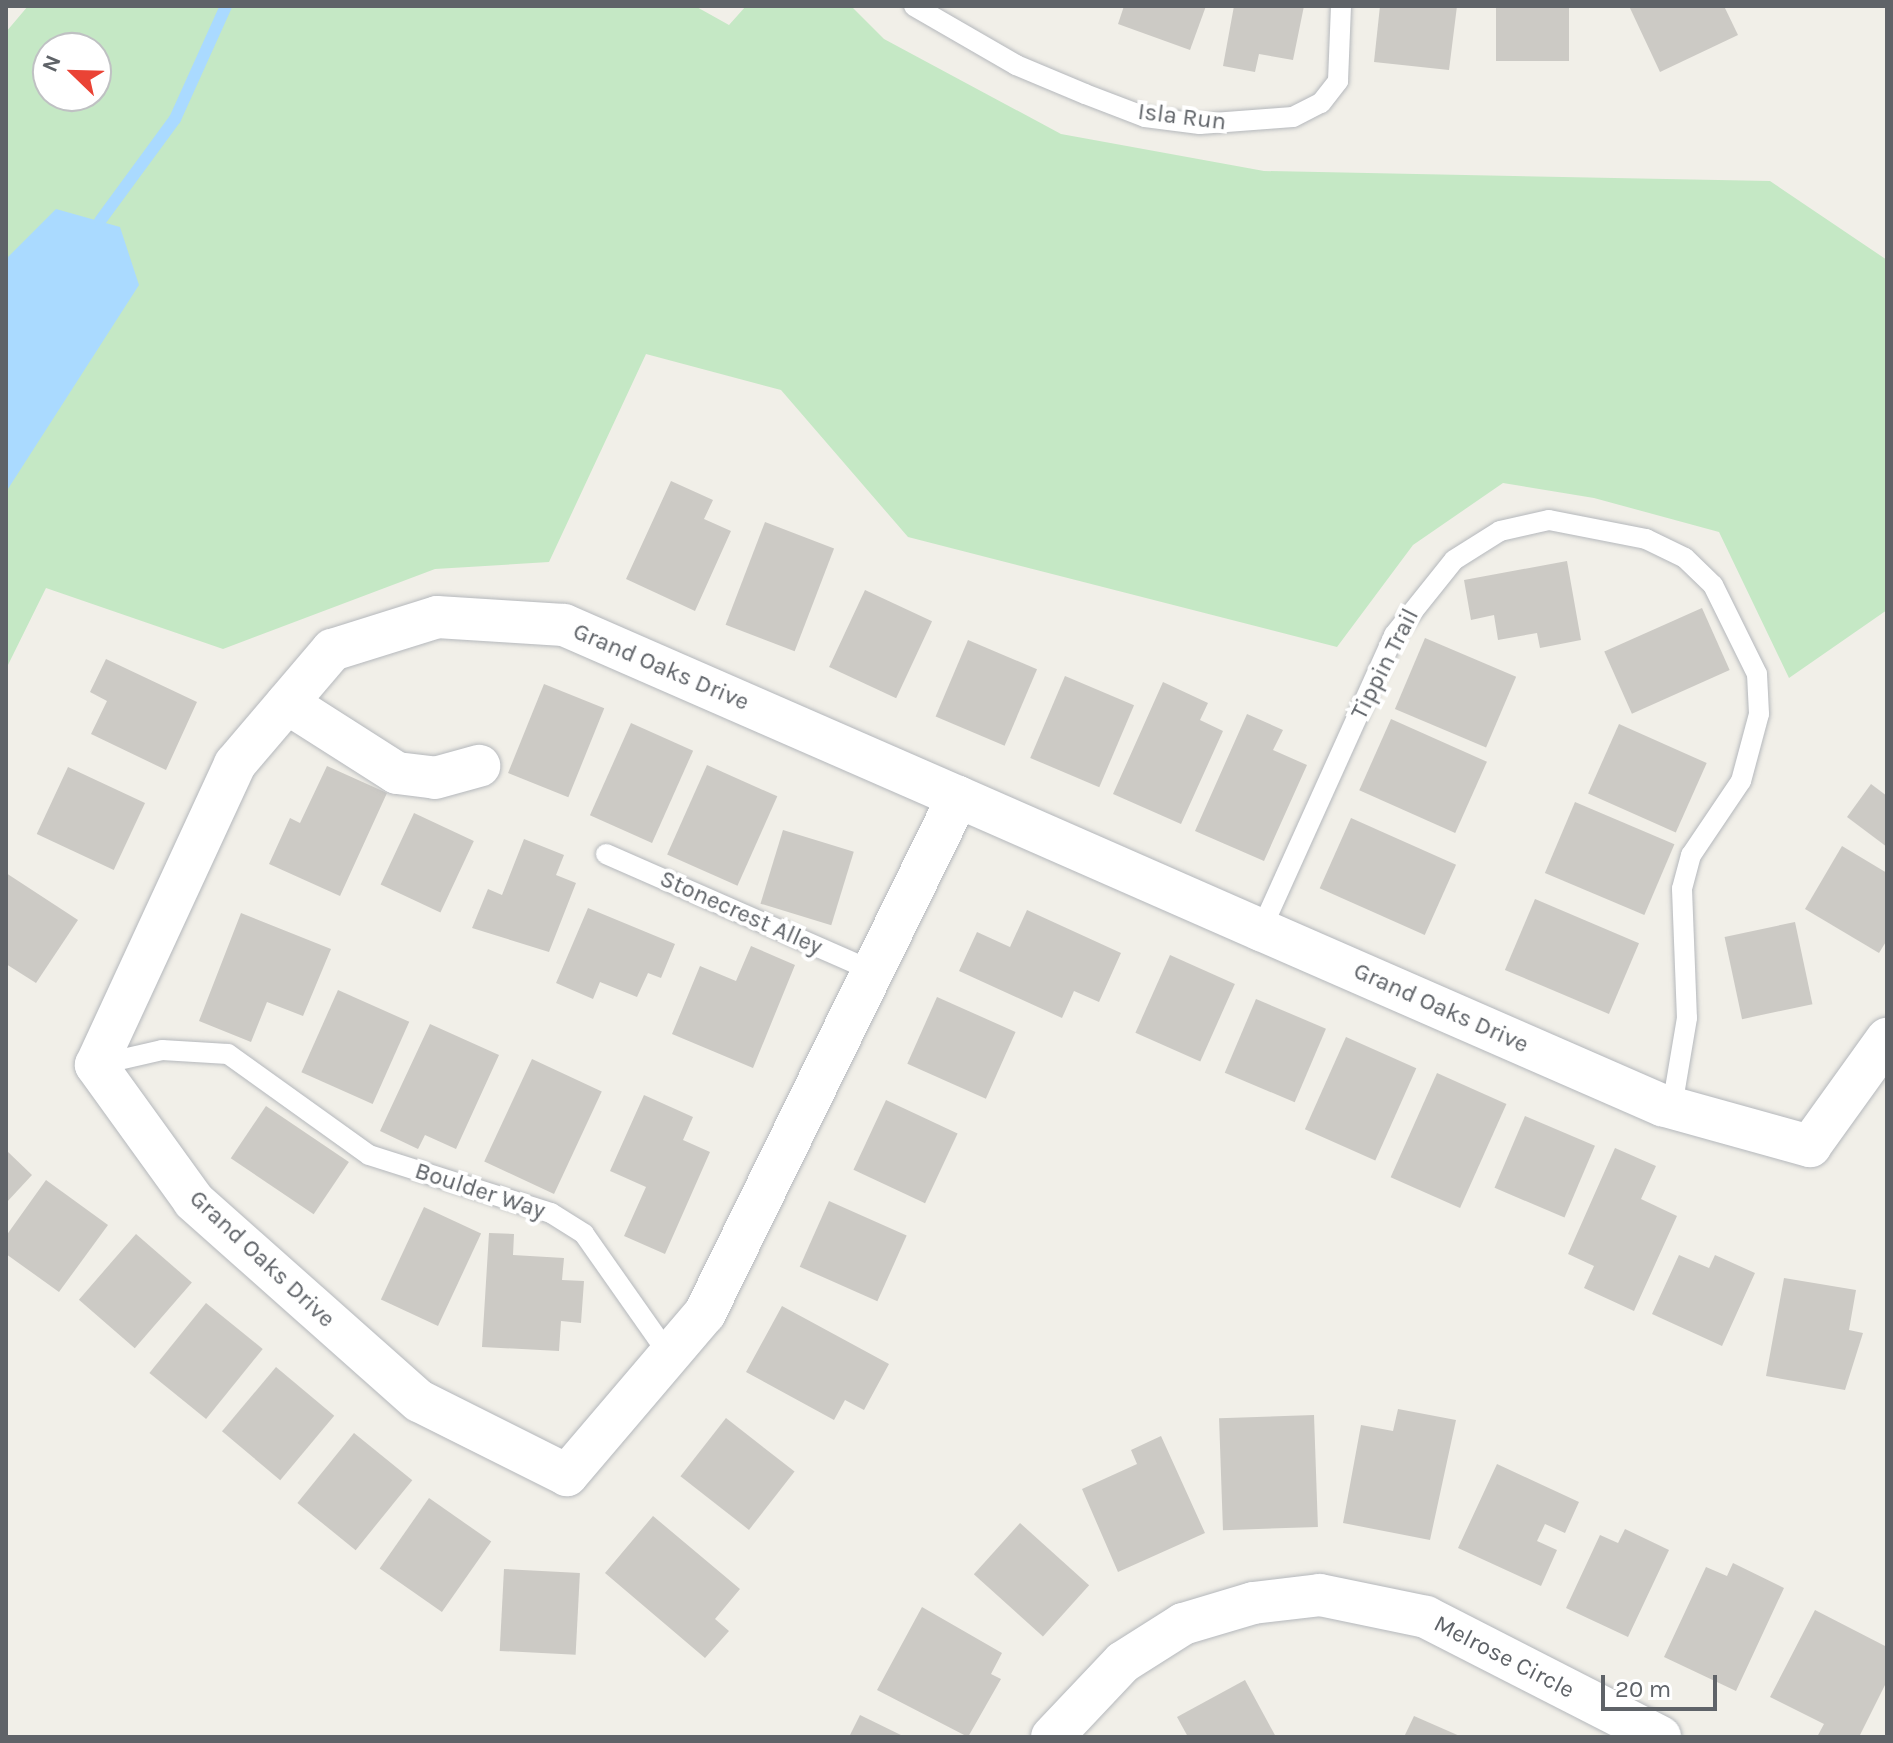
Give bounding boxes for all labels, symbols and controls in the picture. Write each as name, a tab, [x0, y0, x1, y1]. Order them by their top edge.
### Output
north arrow	[32, 32, 112, 112]
text: N	[37, 51, 67, 76]
street label: Isla Run	[1136, 97, 1228, 137]
street label: Tippin Trail	[1345, 604, 1425, 724]
street label: Grand Oaks Drive	[569, 617, 753, 717]
street label: Stonecrest Alley	[655, 864, 827, 962]
street label: Grand Oaks Drive	[1349, 957, 1533, 1059]
street label: Boulder Way	[411, 1156, 549, 1226]
street label: Grand Oaks Drive	[183, 1184, 341, 1334]
street label: Melrose Circle	[1429, 1609, 1579, 1705]
scale bar	[1605, 1659, 1721, 1709]
text: 20 m	[1615, 1675, 1671, 1703]

